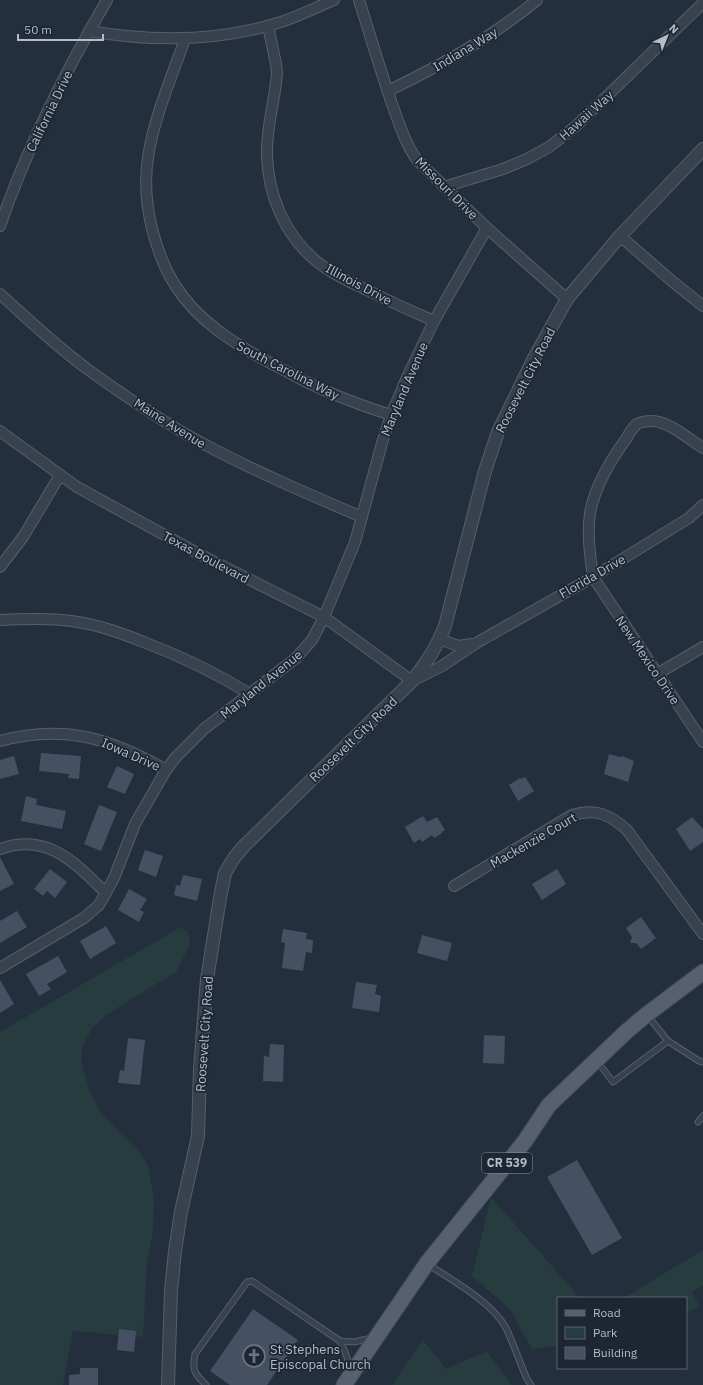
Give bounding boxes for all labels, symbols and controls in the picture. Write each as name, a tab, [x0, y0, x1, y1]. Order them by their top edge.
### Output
scale bar	[18, 16, 103, 42]
north arrow	[647, 16, 687, 56]
text: N	[666, 21, 682, 37]
text: 50 m	[24, 22, 52, 37]
street label: Indiana Way	[430, 23, 501, 75]
street label: California Drive	[22, 68, 77, 155]
street label: Hawaii Way	[556, 86, 617, 144]
street label: Missouri Drive	[412, 153, 482, 223]
street label: Illinois Drive	[323, 260, 395, 309]
street label: Roosevelt City Road	[492, 325, 559, 436]
street label: South Carolina Way	[233, 337, 343, 404]
street label: Maryland Avenue	[377, 339, 432, 439]
street label: Maine Avenue	[131, 395, 209, 452]
street label: Texas Boulevard	[160, 527, 252, 587]
street label: Florida Drive	[556, 551, 628, 602]
street label: New Mexico Drive	[612, 613, 684, 708]
street label: Maryland Avenue	[217, 646, 306, 723]
street label: Roosevelt City Road	[306, 693, 401, 786]
street label: Iowa Drive	[99, 734, 163, 775]
street label: Mackenzie Court	[487, 809, 579, 872]
street label: Roosevelt City Road	[192, 976, 217, 1092]
road number: CR 539	[482, 1153, 532, 1173]
legend	[557, 1297, 687, 1369]
text: Road	[593, 1305, 621, 1320]
text: Park	[593, 1325, 618, 1340]
place label: St Stephens Episcopal Church	[270, 1341, 371, 1373]
church icon: St Stephens Episcopal Church	[241, 1343, 267, 1369]
text: Building	[593, 1345, 638, 1360]

